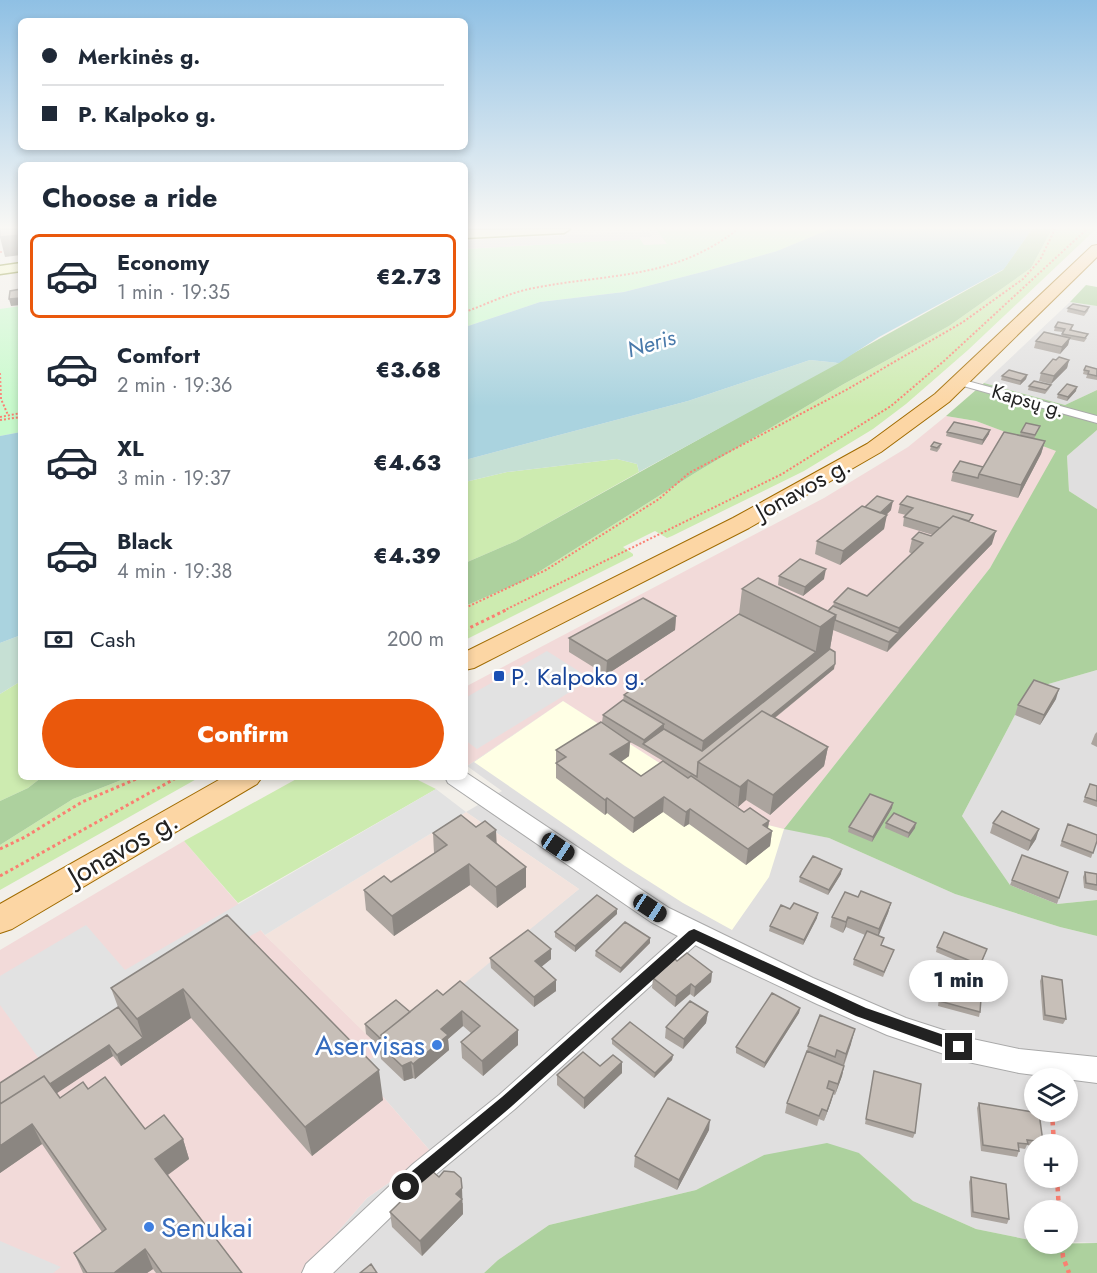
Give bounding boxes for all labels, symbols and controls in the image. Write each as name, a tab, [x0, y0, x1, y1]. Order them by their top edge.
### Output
text: Merkinės g.	[78, 40, 200, 72]
text: P. Kalpoko g.	[78, 98, 216, 130]
text: Choose a ride	[42, 178, 217, 217]
text: Economy	[117, 246, 209, 278]
icon: car	[45, 249, 99, 303]
text: €2.73	[376, 260, 441, 292]
text: 1 min · 19:35	[117, 278, 230, 307]
water label: Neris	[623, 321, 679, 365]
text: Comfort	[117, 339, 200, 371]
icon: car	[45, 342, 99, 396]
text: €3.68	[375, 353, 441, 385]
text: 2 min · 19:36	[117, 371, 233, 400]
street label: Kapsų g.	[988, 377, 1068, 425]
text: XL	[117, 432, 144, 464]
icon: car	[45, 435, 99, 489]
text: €4.63	[373, 446, 441, 478]
street label: Jonavos g.	[746, 447, 857, 530]
text: 3 min · 19:37	[117, 464, 231, 493]
text: Black	[117, 525, 173, 557]
icon: car	[45, 528, 99, 582]
text: €4.39	[373, 539, 441, 571]
text: 4 min · 19:38	[117, 557, 232, 586]
icon: cash	[42, 623, 75, 656]
text: Cash	[90, 623, 136, 655]
text: 200 m	[387, 625, 444, 654]
place label: P. Kalpoko g.	[511, 659, 646, 694]
marker: P. Kalpoko g.	[492, 669, 506, 683]
button: Confirm	[42, 699, 444, 768]
street label: Jonavos g.	[57, 800, 186, 898]
car	[538, 829, 578, 865]
car	[630, 891, 670, 925]
callout: 1 min	[910, 960, 1008, 1002]
text: 1 min	[933, 966, 984, 995]
place label: Aservisas	[315, 1025, 425, 1066]
route end	[945, 1033, 972, 1060]
marker: Aservisas	[430, 1038, 444, 1052]
map controls	[1024, 1068, 1078, 1254]
button: layers	[1024, 1068, 1078, 1122]
button: +	[1024, 1134, 1078, 1188]
route start	[392, 1173, 419, 1200]
button: −	[1024, 1200, 1078, 1254]
place label: Senukai	[161, 1207, 253, 1248]
marker: Senukai	[142, 1220, 156, 1234]

